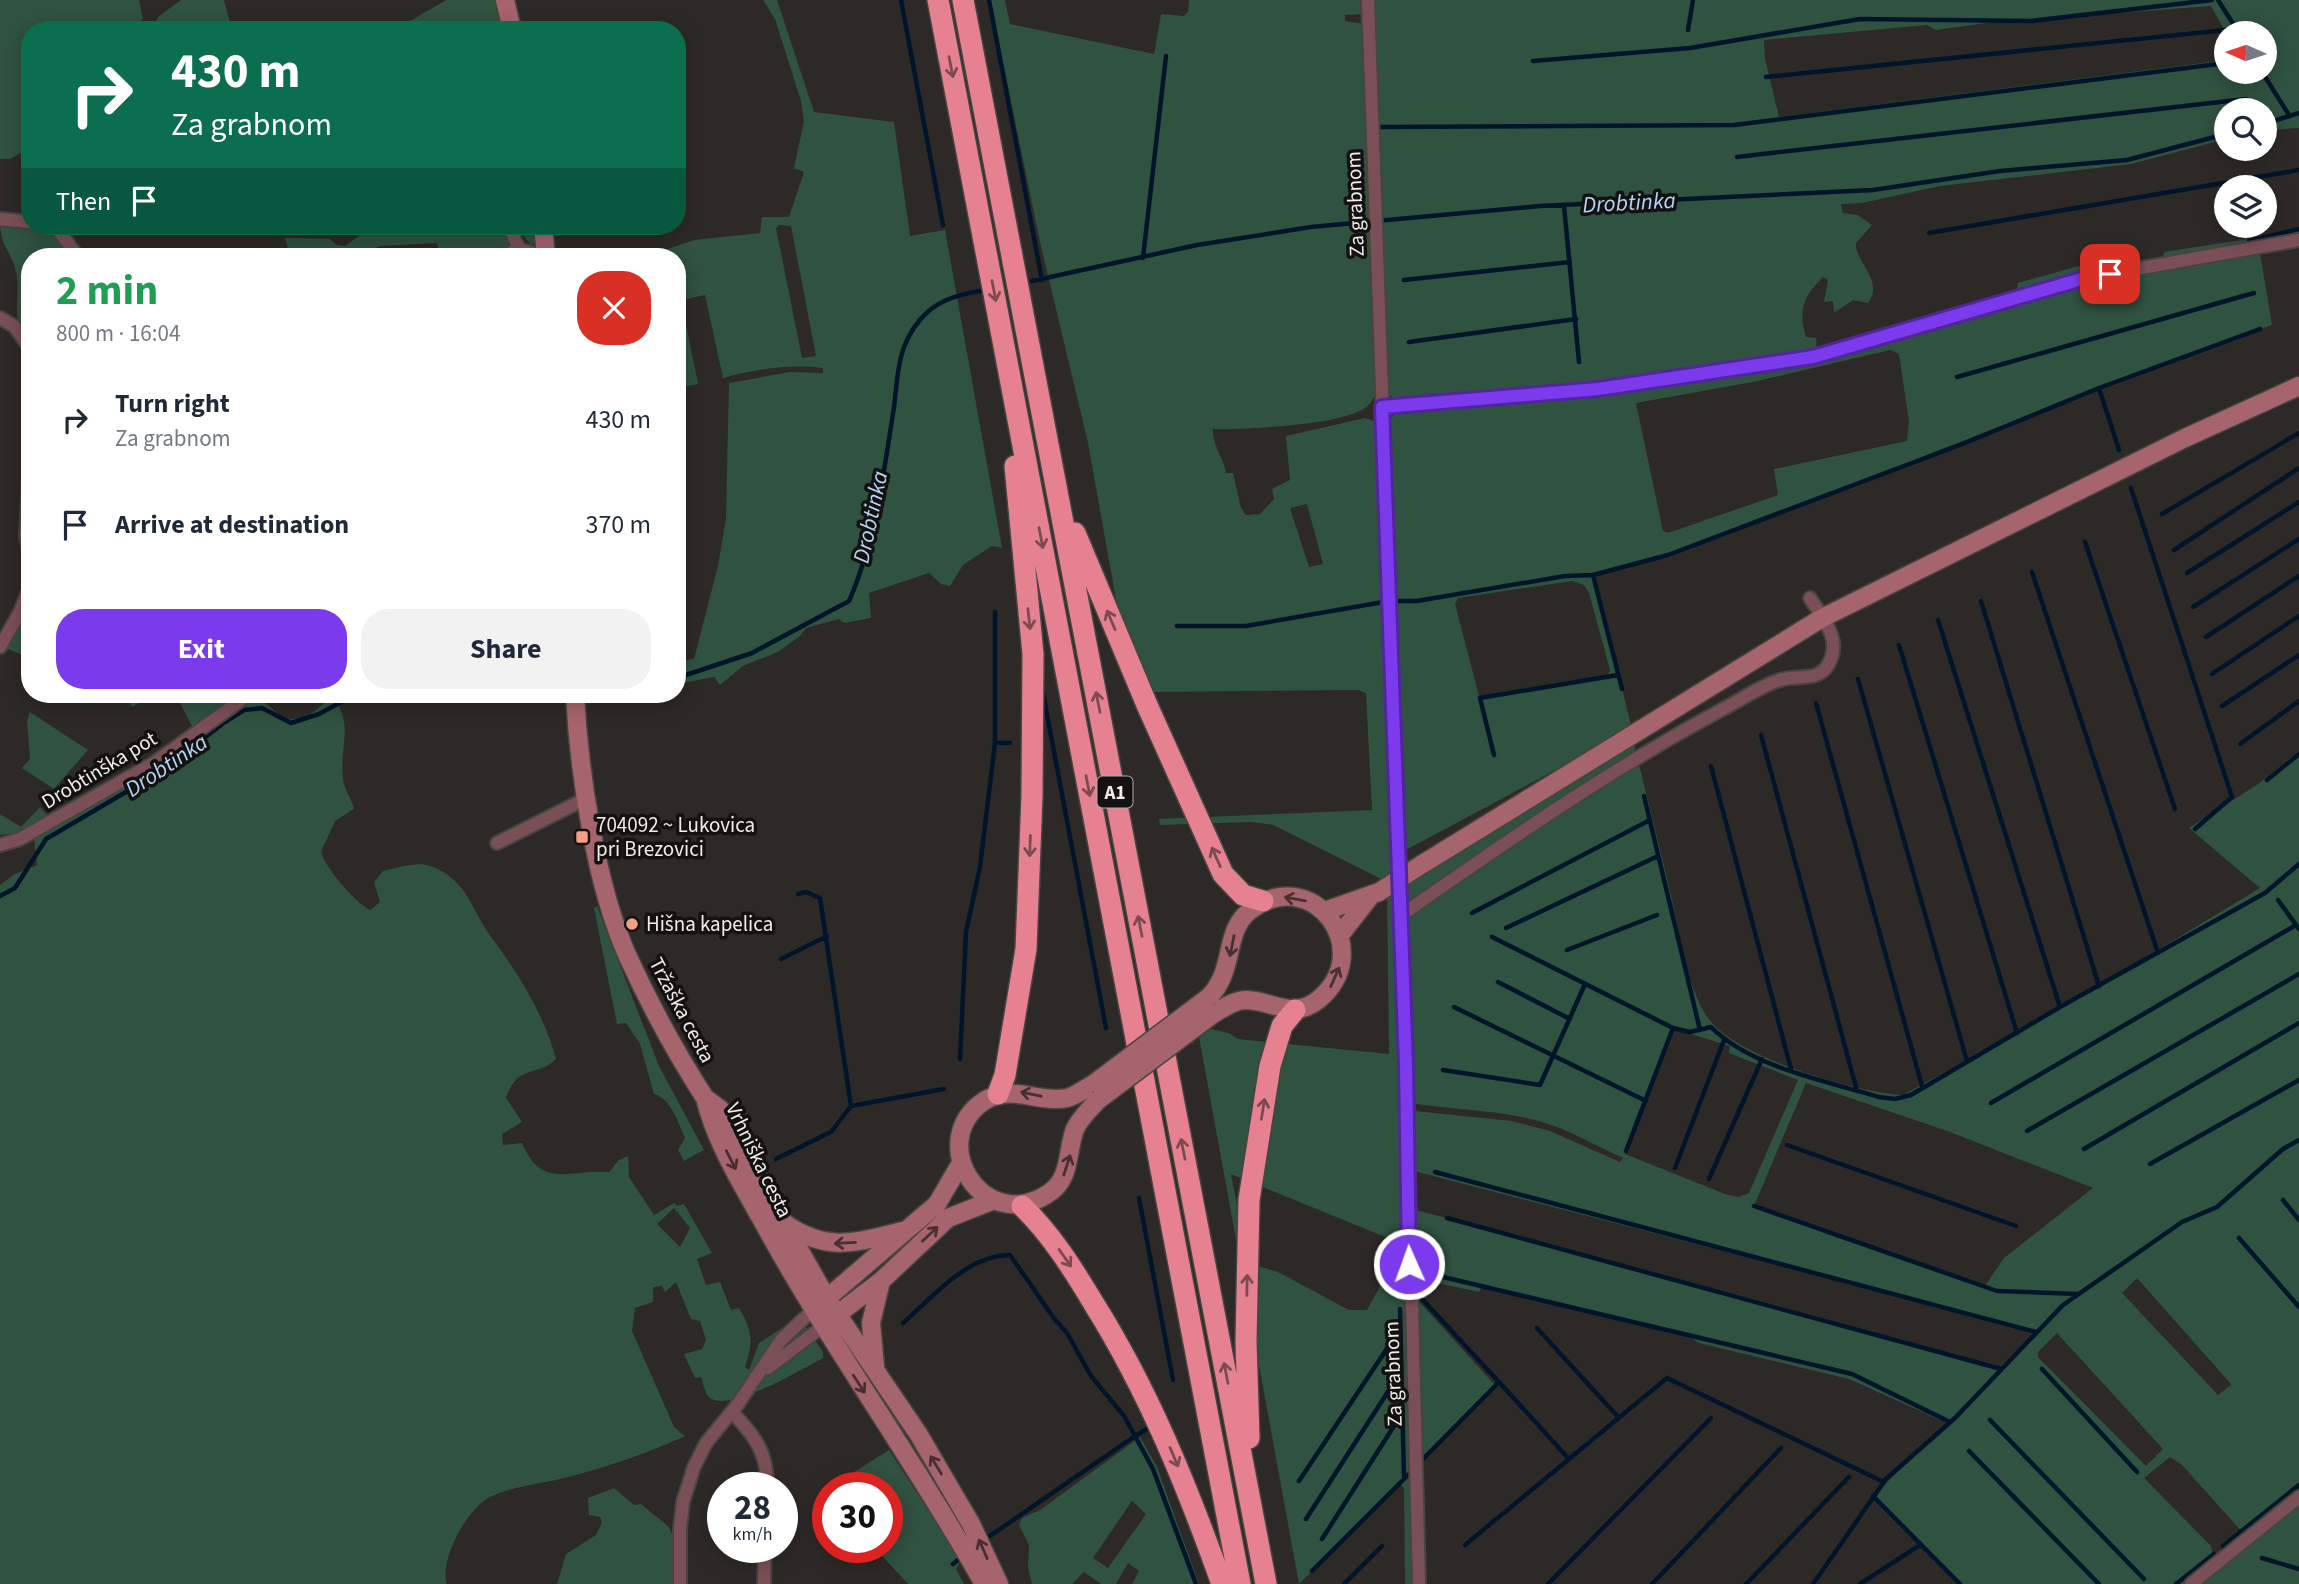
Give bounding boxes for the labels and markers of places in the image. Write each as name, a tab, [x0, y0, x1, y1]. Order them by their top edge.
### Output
pin	[2080, 244, 2140, 304]
place label: 704092 ~ Lukovica pri Brezovici	[596, 810, 755, 864]
marker: 704092 ~ Lukovica pri Brezovici	[574, 829, 590, 845]
place label: Hišna kapelica	[646, 909, 773, 939]
marker: Hišna kapelica	[624, 916, 640, 932]

